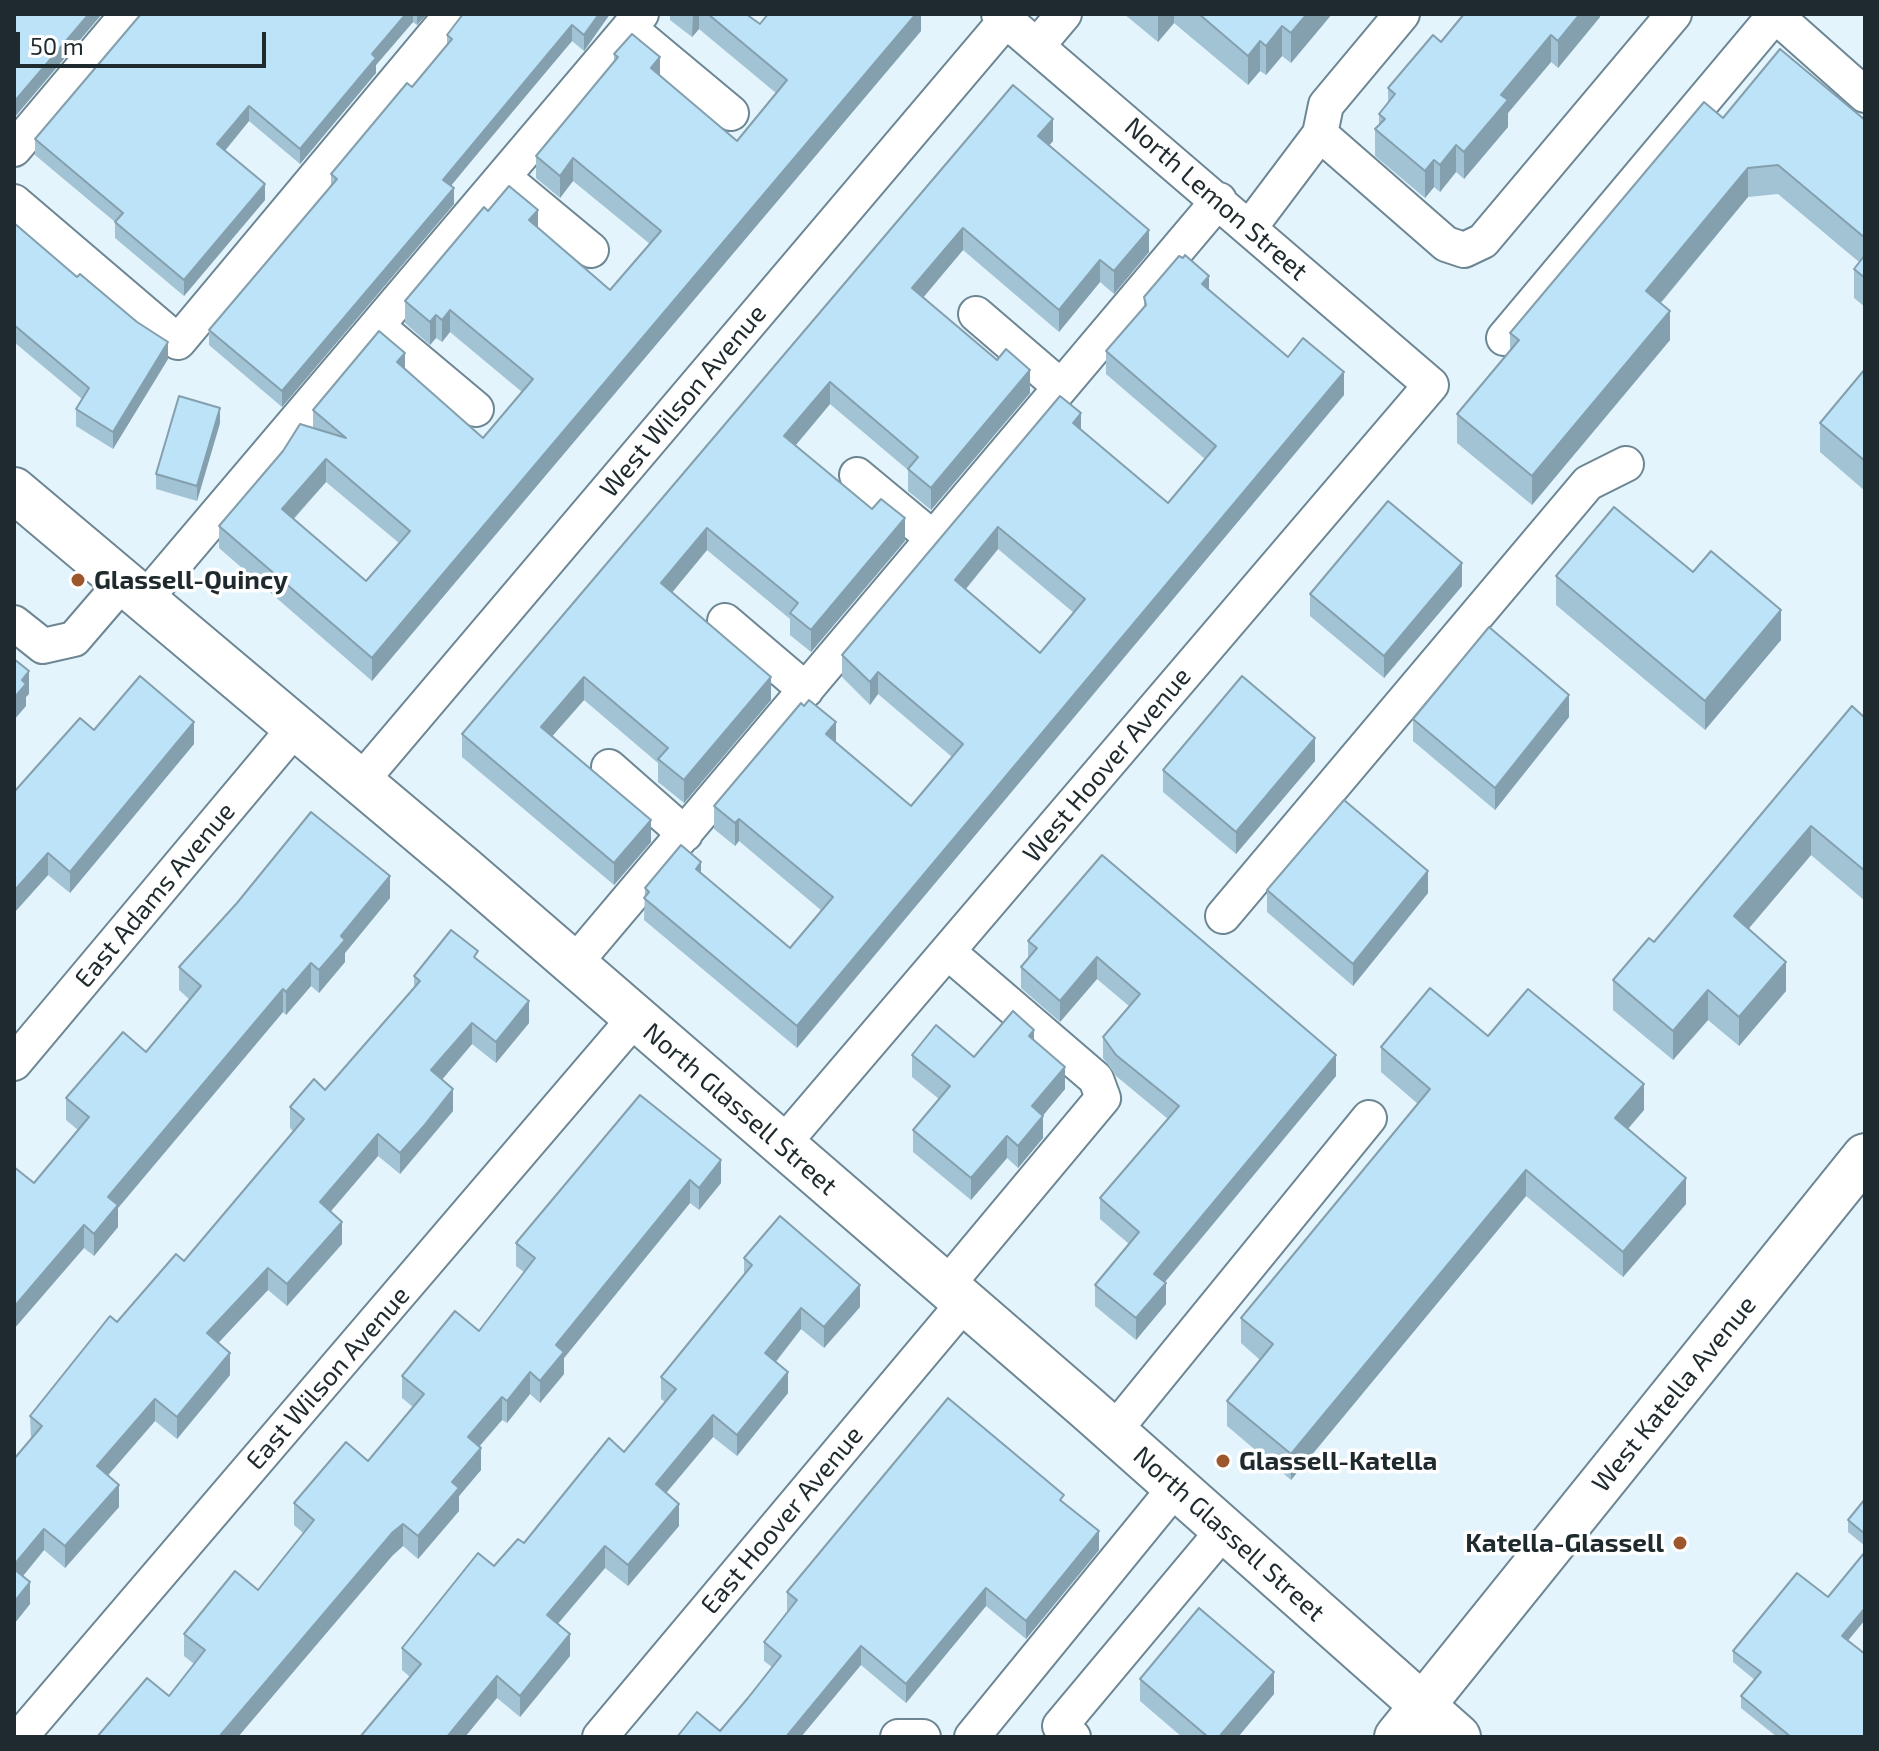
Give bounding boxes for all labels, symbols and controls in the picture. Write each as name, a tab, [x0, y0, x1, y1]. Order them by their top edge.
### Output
scale bar	[20, 16, 270, 66]
text: 50 m	[30, 31, 84, 60]
street label: North Lemon Street	[1118, 111, 1314, 287]
street label: West Wilson Avenue	[593, 298, 773, 504]
place label: Glassell-Quincy	[94, 564, 288, 596]
marker: Glassell-Quincy	[69, 571, 87, 589]
street label: West Hoover Avenue	[1016, 661, 1198, 869]
street label: East Adams Avenue	[68, 796, 242, 994]
street label: North Glassell Street	[637, 1016, 843, 1202]
street label: East Wilson Avenue	[240, 1280, 416, 1476]
street label: West Katella Avenue	[1585, 1290, 1763, 1498]
street label: East Hoover Avenue	[694, 1420, 870, 1620]
street label: North Glassell Street	[1127, 1440, 1331, 1628]
place label: Glassell-Katella	[1239, 1445, 1437, 1477]
marker: Glassell-Katella	[1214, 1452, 1232, 1470]
place label: Katella-Glassell	[1465, 1527, 1664, 1559]
marker: Katella-Glassell	[1671, 1534, 1689, 1552]

